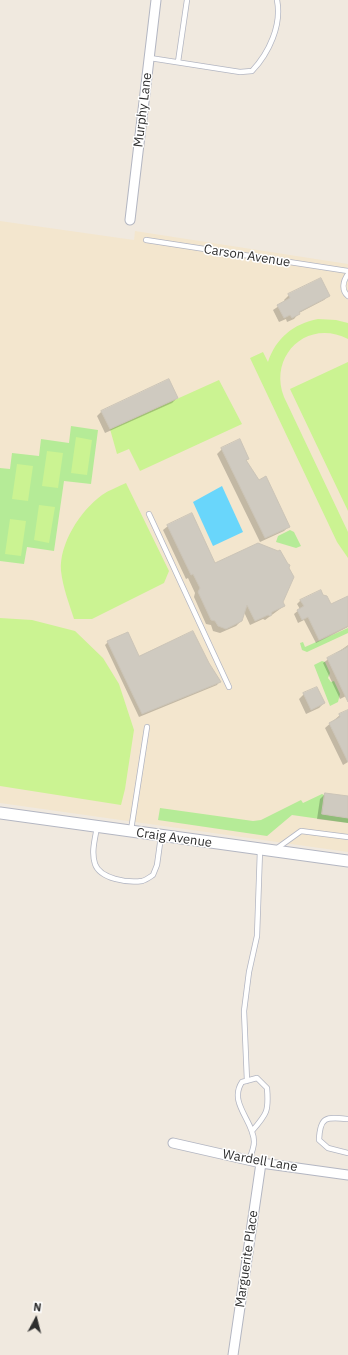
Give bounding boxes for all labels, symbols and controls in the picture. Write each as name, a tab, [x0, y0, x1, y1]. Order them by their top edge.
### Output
street label: Murphy Lane	[131, 72, 155, 148]
street label: Carson Avenue	[203, 241, 291, 271]
street label: Craig Avenue	[135, 825, 213, 851]
street label: Wardell Lane	[221, 1147, 299, 1175]
street label: Marguerite Place	[232, 1209, 262, 1309]
north arrow	[16, 1299, 56, 1339]
text: N	[33, 1300, 42, 1315]

